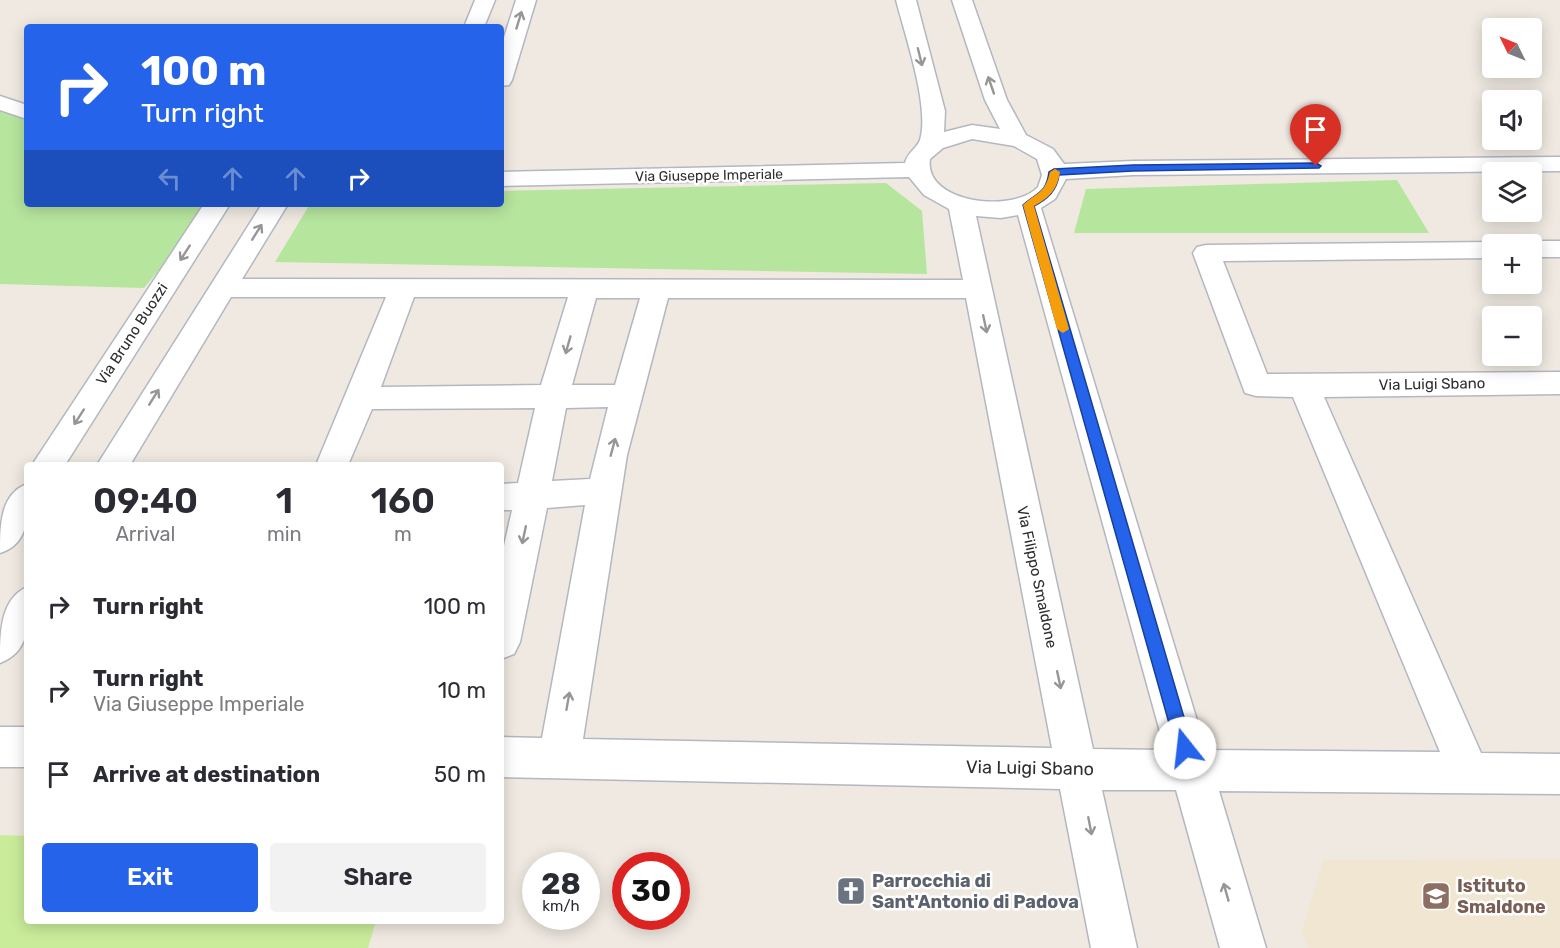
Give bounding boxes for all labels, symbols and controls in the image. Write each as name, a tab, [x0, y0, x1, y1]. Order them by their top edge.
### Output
one-way arrow	[515, 11, 526, 30]
north arrow	[1482, 18, 1542, 78]
map controls	[1482, 18, 1542, 366]
text: 100 m	[141, 46, 266, 96]
one-way arrow	[915, 47, 927, 66]
icon: right	[42, 48, 120, 126]
one-way arrow	[985, 76, 996, 95]
button: sound	[1482, 90, 1542, 150]
text: Turn right	[141, 97, 264, 129]
pin	[1290, 104, 1341, 166]
icon: arrive	[1299, 113, 1332, 146]
icon: left	[153, 162, 186, 195]
icon: ahead	[216, 162, 249, 195]
icon: ahead	[279, 162, 312, 195]
icon: right	[342, 162, 375, 195]
button: layers	[1482, 162, 1542, 222]
street label: Via Giuseppe Imperiale	[635, 166, 783, 185]
one-way arrow	[252, 224, 264, 241]
button: +	[1482, 234, 1542, 294]
one-way arrow	[179, 244, 191, 261]
street label: Via Bruno Buozzi	[92, 280, 172, 388]
button: −	[1482, 306, 1542, 366]
one-way arrow	[979, 315, 991, 334]
one-way arrow	[562, 335, 573, 354]
street label: Via Luigi Sbano	[1378, 374, 1486, 394]
one-way arrow	[148, 389, 161, 406]
one-way arrow	[73, 408, 85, 425]
one-way arrow	[608, 438, 619, 457]
text: 09:40	[93, 479, 198, 522]
text: 1	[276, 479, 293, 522]
text: 160	[371, 479, 435, 522]
street label: Via Filippo Smaldone	[1013, 504, 1061, 650]
text: Arrival	[115, 522, 175, 546]
text: min	[267, 522, 302, 546]
text: m	[394, 522, 412, 546]
one-way arrow	[518, 525, 529, 544]
icon: right	[42, 590, 75, 623]
text: Turn right	[93, 593, 203, 620]
text: 100 m	[424, 593, 486, 620]
text: Turn right	[93, 665, 203, 692]
one-way arrow	[1054, 669, 1065, 689]
icon: right	[42, 674, 75, 707]
text: 10 m	[438, 677, 486, 704]
one-way arrow	[563, 691, 574, 711]
text: Via Giuseppe Imperiale	[93, 692, 305, 716]
position arrow	[1153, 716, 1217, 780]
street label: Via Luigi Sbano	[966, 756, 1094, 780]
icon: arrive	[42, 758, 75, 791]
text: Arrive at destination	[93, 761, 320, 788]
text: 50 m	[434, 761, 486, 788]
one-way arrow	[1084, 817, 1096, 836]
button: Exit	[42, 843, 258, 912]
button: Share	[270, 843, 486, 912]
speed limit sign: 30	[612, 852, 690, 930]
text: 28	[541, 866, 581, 902]
place label: Parrocchia di Sant'Antonio di Padova	[872, 870, 1079, 913]
church icon: Parrocchia di Sant'Antonio di Padova	[835, 875, 867, 907]
place label: Istituto Smaldone	[1457, 875, 1546, 918]
school or university icon: Istituto Smaldone	[1420, 880, 1452, 912]
one-way arrow	[1220, 883, 1231, 902]
text: km/h	[542, 897, 580, 915]

